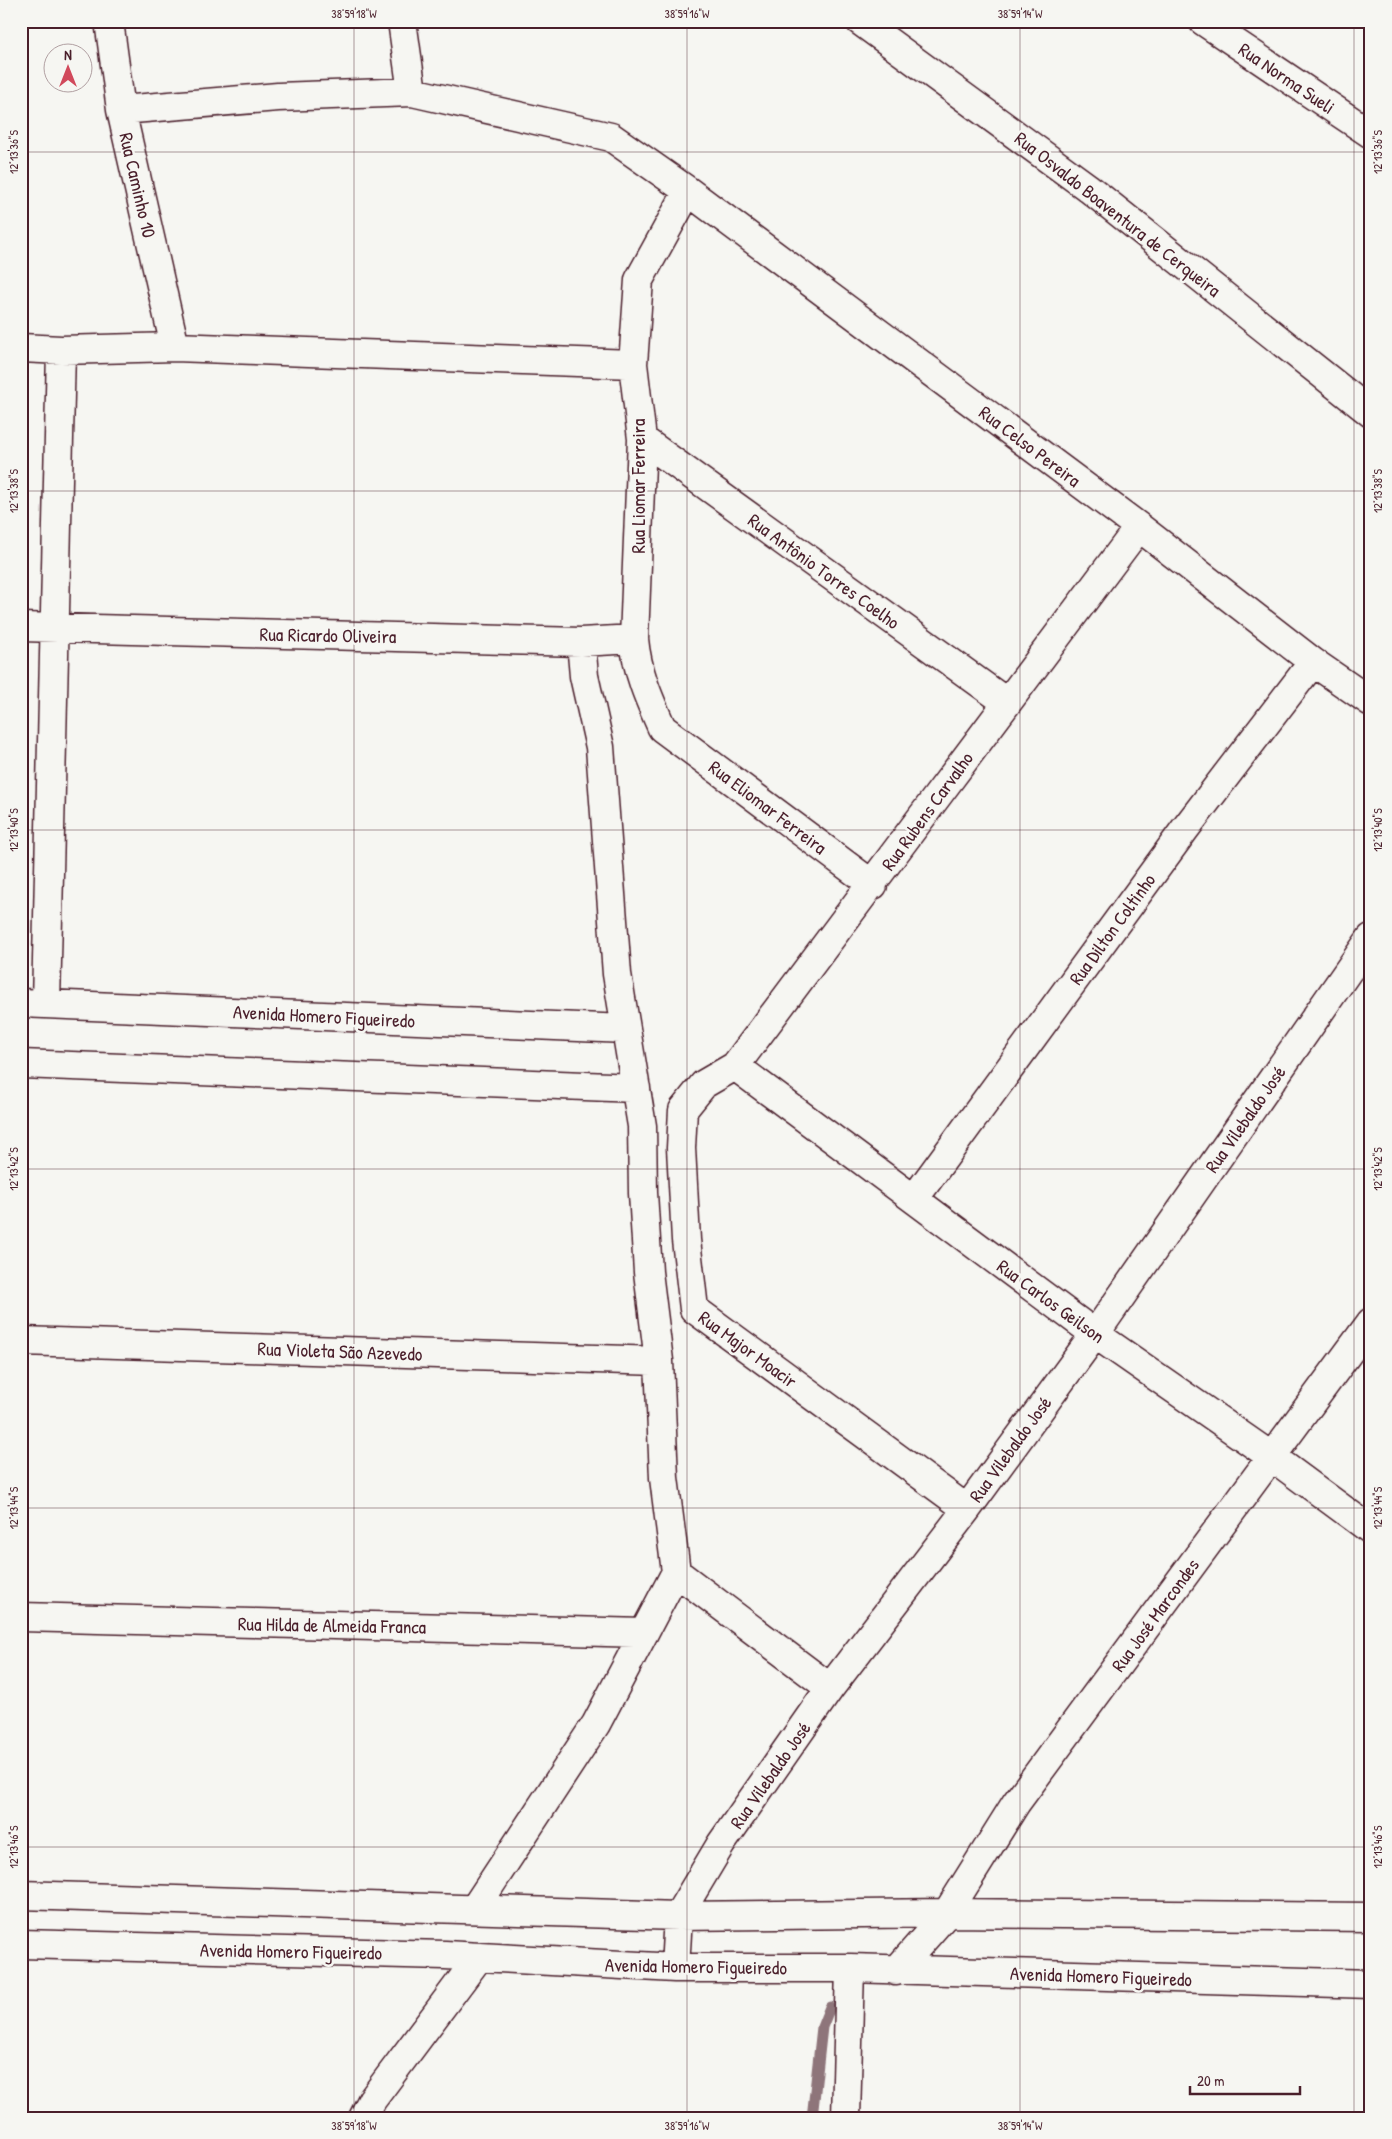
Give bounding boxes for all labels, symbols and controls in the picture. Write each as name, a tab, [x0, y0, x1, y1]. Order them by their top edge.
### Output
text: 38°59'18"W	[331, 5, 377, 22]
text: 38°59'16"W	[665, 5, 710, 22]
text: 38°59'14"W	[998, 5, 1043, 22]
street label: Rua Norma Sueli	[1234, 36, 1340, 120]
north arrow	[42, 42, 92, 92]
text: N	[64, 45, 72, 64]
street label: Rua Osvaldo Boaventura de Cerqueira	[1010, 125, 1227, 303]
text: 12°13'36"S	[5, 130, 22, 174]
street label: Rua Caminho 10	[113, 130, 163, 240]
text: 12°13'36"S	[1369, 130, 1386, 174]
street label: Rua Celso Pereira	[974, 399, 1087, 493]
street label: Rua Liomar Ferreira	[625, 418, 651, 553]
text: 12°13'38"S	[5, 468, 22, 513]
text: 12°13'38"S	[1369, 468, 1386, 513]
street label: Rua Antônio Torres Coelho	[743, 507, 905, 635]
street label: Rua Ricardo Oliveira	[260, 621, 397, 649]
street label: Rua Rubens Carvalho	[875, 746, 979, 876]
street label: Rua Eliomar Ferreira	[704, 754, 833, 860]
text: 12°13'40"S	[5, 808, 22, 852]
text: 12°13'40"S	[1369, 808, 1386, 852]
street label: Rua Dilton Coltinho	[1063, 868, 1161, 990]
street label: Avenida Homero Figueiredo	[232, 998, 416, 1034]
street label: Rua Vilebaldo José	[1199, 1060, 1292, 1178]
text: 12°13'42"S	[5, 1147, 22, 1191]
text: 12°13'42"S	[1369, 1147, 1386, 1191]
street label: Rua Carlos Geilson	[992, 1253, 1110, 1349]
street label: Rua Major Moacir	[693, 1304, 803, 1394]
street label: Rua Violeta São Azevedo	[257, 1335, 423, 1367]
street label: Rua Vilebaldo José	[963, 1390, 1057, 1507]
text: 12°13'44"S	[5, 1486, 22, 1529]
text: 12°13'44"S	[1369, 1486, 1386, 1529]
street label: Rua José Marcondes	[1105, 1553, 1205, 1677]
street label: Rua Hilda de Almeida Franca	[238, 1610, 427, 1640]
street label: Rua Vilebaldo José	[724, 1716, 817, 1834]
text: 12°13'46"S	[5, 1825, 22, 1868]
text: 12°13'46"S	[1369, 1825, 1386, 1868]
street label: Avenida Homero Figueiredo	[200, 1936, 383, 1966]
street label: Avenida Homero Figueiredo	[605, 1951, 788, 1981]
street label: Avenida Homero Figueiredo	[1010, 1960, 1193, 1992]
scale bar	[1190, 2064, 1300, 2096]
text: 20 m	[1197, 2070, 1224, 2091]
text: 38°59'18"W	[331, 2117, 377, 2134]
text: 38°59'16"W	[665, 2117, 710, 2134]
text: 38°59'14"W	[998, 2117, 1043, 2134]

